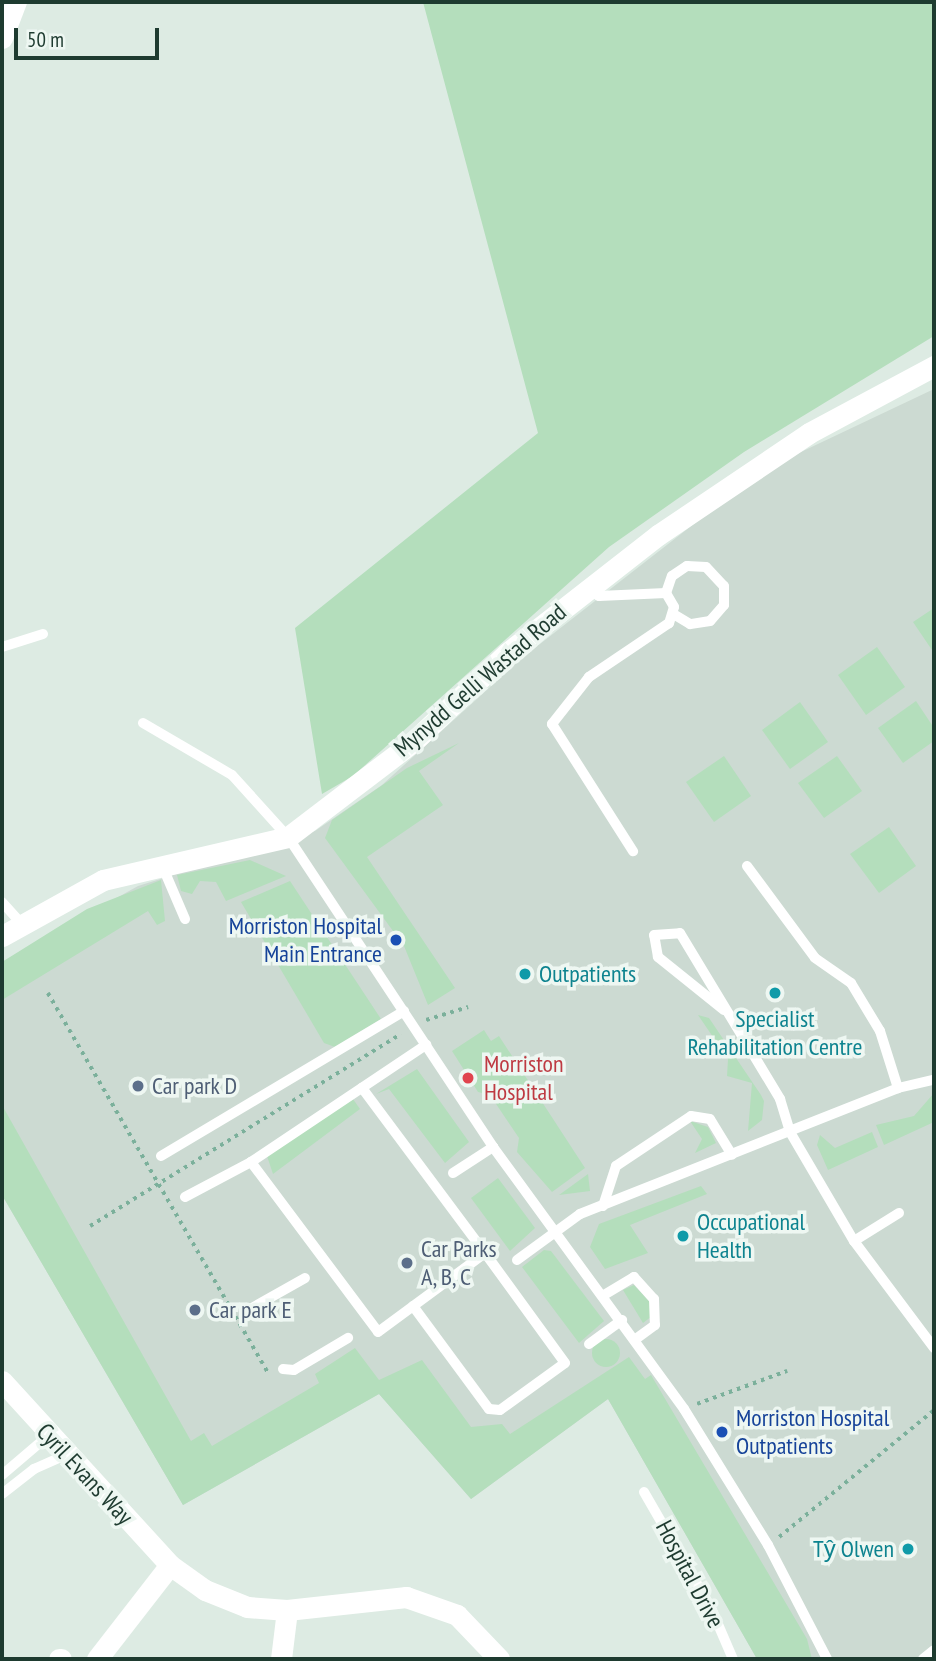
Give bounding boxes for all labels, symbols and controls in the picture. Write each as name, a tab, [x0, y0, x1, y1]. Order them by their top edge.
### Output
scale bar	[18, 14, 163, 58]
text: 50 m	[27, 26, 64, 53]
street label: Mynydd Gelli Wastad Road	[388, 597, 572, 763]
place label: Morriston Hospital Main Entrance	[229, 912, 382, 968]
marker: Morriston Hospital Main Entrance	[388, 932, 404, 948]
place label: Outpatients	[539, 960, 636, 988]
marker: Outpatients	[517, 966, 533, 982]
marker: Specialist Rehabilitation Centre	[767, 985, 783, 1001]
place label: Specialist Rehabilitation Centre	[688, 1005, 862, 1061]
place label: Morriston Hospital	[484, 1050, 563, 1106]
marker: Morriston Hospital	[458, 1068, 478, 1088]
place label: Car park D	[152, 1072, 238, 1100]
marker: Car park D	[130, 1078, 146, 1094]
place label: Occupational Health	[697, 1208, 805, 1264]
marker: Occupational Health	[675, 1228, 691, 1244]
place label: Car Parks A, B, C	[421, 1235, 497, 1291]
marker: Car Parks A, B, C	[399, 1255, 415, 1271]
place label: Car park E	[209, 1296, 292, 1324]
marker: Car park E	[187, 1302, 203, 1318]
place label: Morriston Hospital Outpatients	[736, 1404, 889, 1460]
street label: Cyril Evans Way	[31, 1417, 139, 1531]
marker: Morriston Hospital Outpatients	[714, 1424, 730, 1440]
street label: Hospital Drive	[650, 1515, 730, 1633]
place label: Tŷ Olwen	[813, 1535, 894, 1563]
marker: Tŷ Olwen	[900, 1541, 916, 1557]

